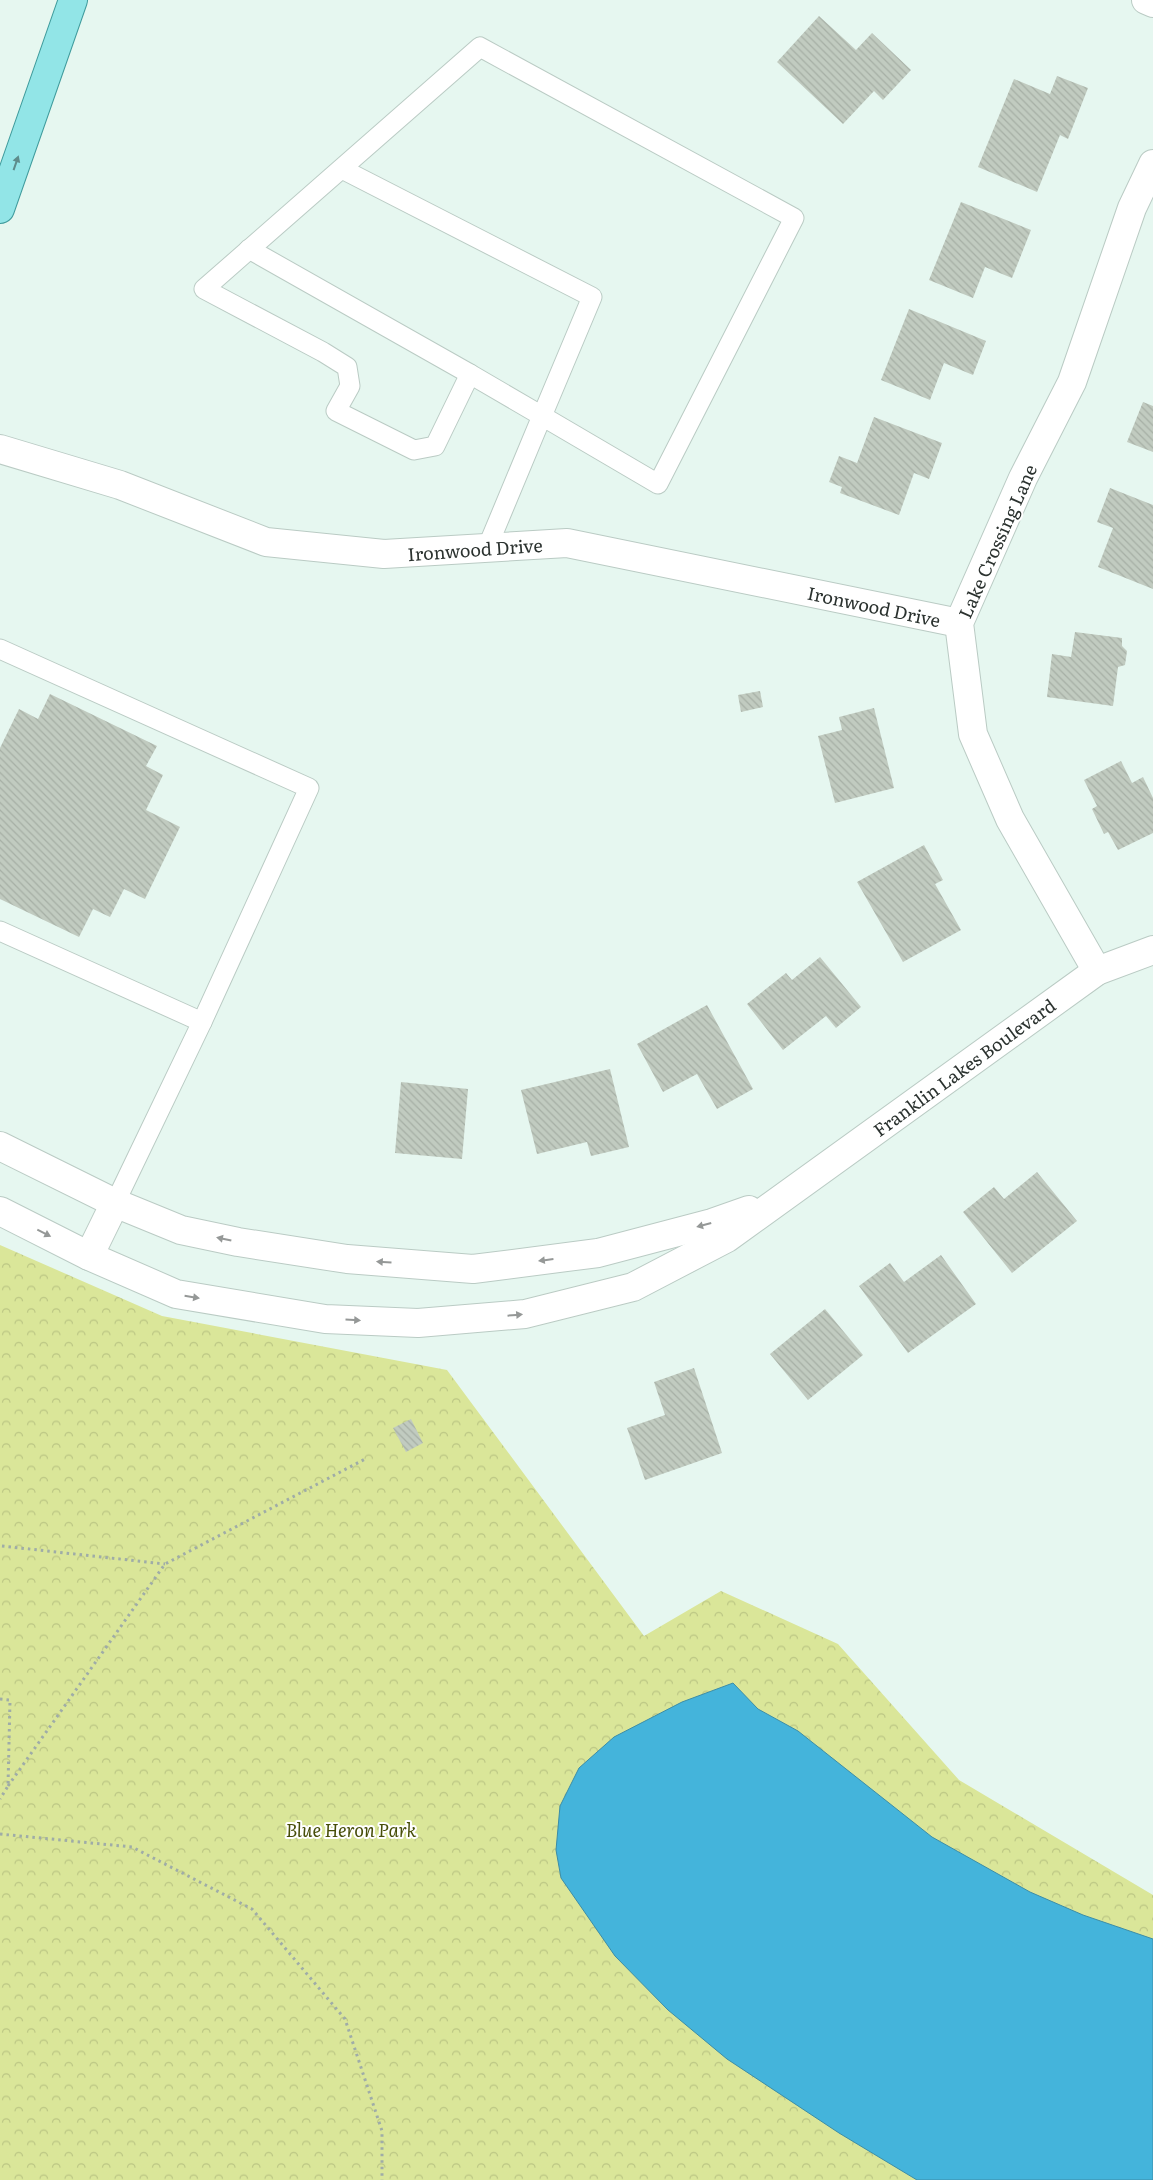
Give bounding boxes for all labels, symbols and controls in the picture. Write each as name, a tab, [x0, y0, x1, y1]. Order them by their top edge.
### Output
one-way arrow	[13, 155, 20, 170]
street label: Lake Crossing Lane	[951, 460, 1043, 622]
street label: Ironwood Drive	[406, 531, 544, 567]
street label: Ironwood Drive	[805, 579, 943, 633]
street label: Franklin Lakes Boulevard	[867, 991, 1061, 1143]
one-way arrow	[697, 1221, 712, 1229]
one-way arrow	[36, 1229, 51, 1237]
one-way arrow	[216, 1235, 231, 1243]
one-way arrow	[538, 1256, 554, 1264]
one-way arrow	[376, 1258, 392, 1266]
one-way arrow	[185, 1294, 201, 1302]
one-way arrow	[507, 1311, 523, 1319]
one-way arrow	[345, 1317, 361, 1325]
park label: Blue Heron Park	[286, 1816, 416, 1843]

